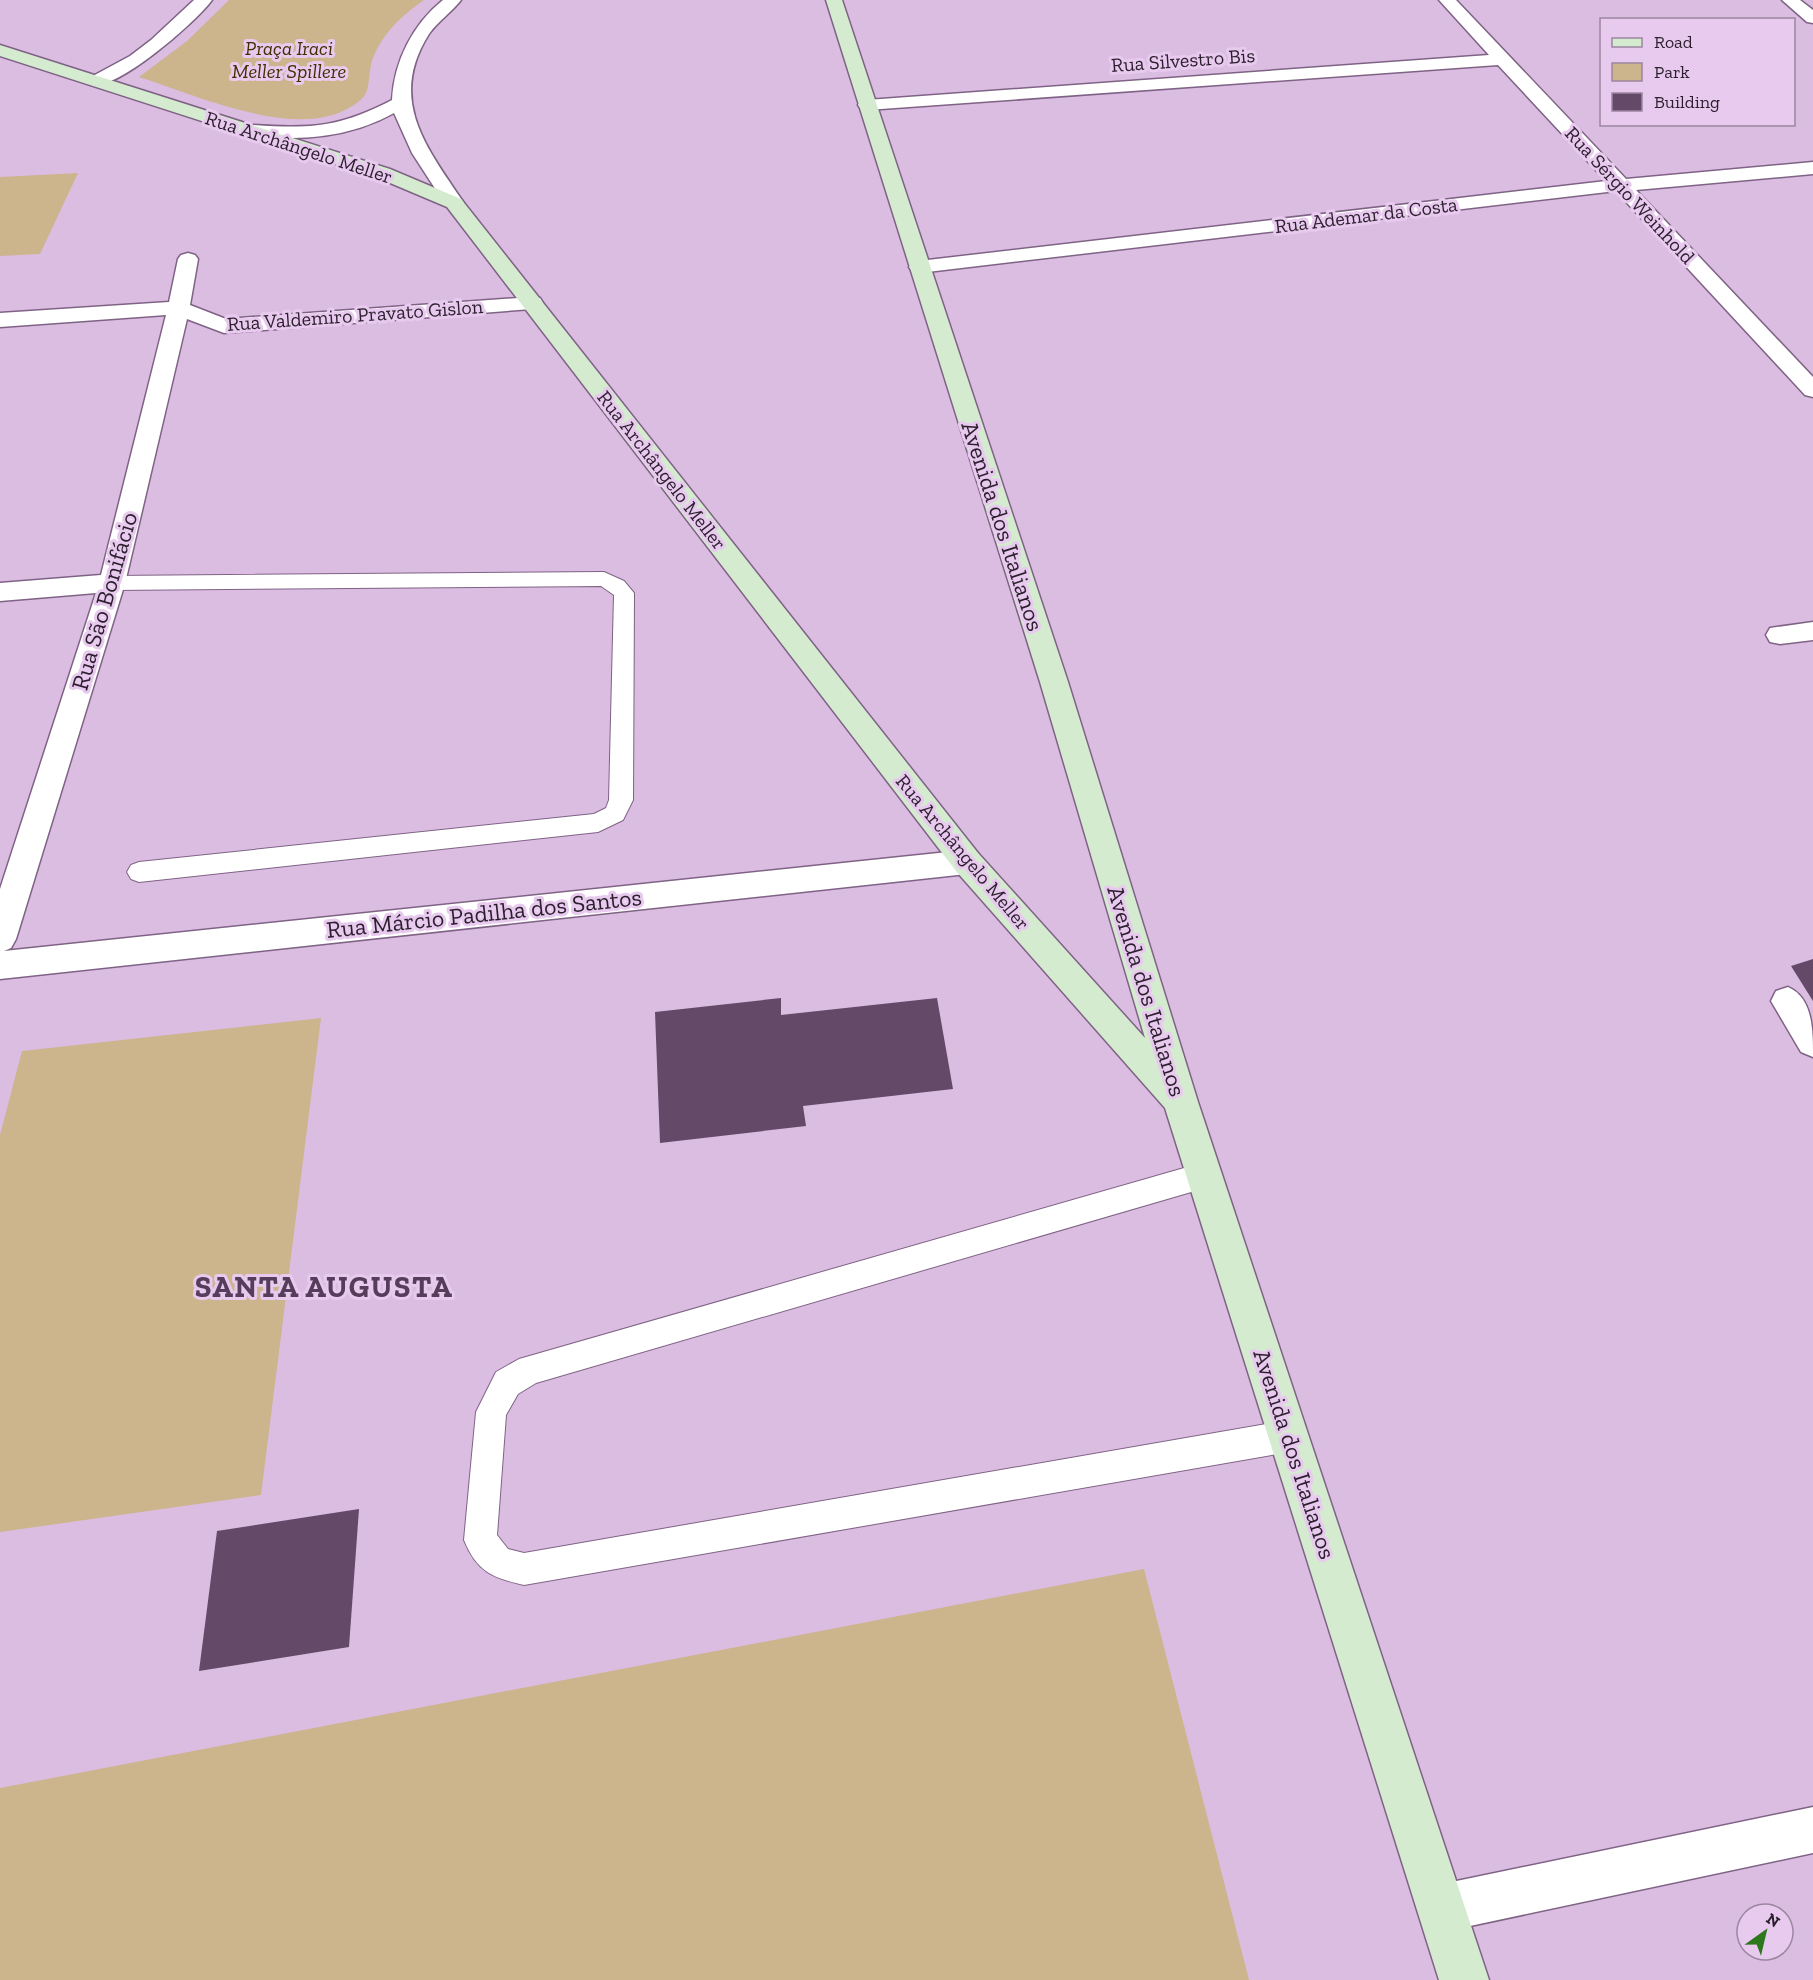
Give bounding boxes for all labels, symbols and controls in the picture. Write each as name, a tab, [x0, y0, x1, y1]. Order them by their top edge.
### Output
legend	[1600, 18, 1795, 126]
text: Road	[1654, 31, 1693, 53]
park label: Praça Iraci Meller Spillere	[232, 36, 346, 83]
street label: Rua Silvestro Bis	[1110, 43, 1256, 77]
text: Park	[1654, 61, 1690, 83]
text: Building	[1654, 91, 1720, 113]
street label: Rua Archângelo Meller	[202, 105, 396, 189]
street label: Rua Sérgio Weinhold	[1560, 121, 1700, 269]
street label: Rua Ademar da Costa	[1273, 192, 1459, 238]
street label: Rua Valdemiro Pravato Gislon	[226, 294, 484, 336]
street label: Rua Archângelo Meller	[592, 386, 732, 554]
street label: Avenida dos Italianos	[955, 417, 1051, 635]
street label: Rua São Bonifácio	[65, 509, 143, 693]
street label: Rua Archângelo Meller	[891, 769, 1035, 935]
street label: Rua Márcio Padilha dos Santos	[325, 882, 643, 944]
street label: Avenida dos Italianos	[1101, 882, 1193, 1100]
district label: SANTA AUGUSTA	[195, 1269, 453, 1305]
street label: Avenida dos Italianos	[1247, 1345, 1343, 1563]
north arrow	[1735, 1902, 1795, 1962]
text: N	[1763, 1909, 1783, 1931]

